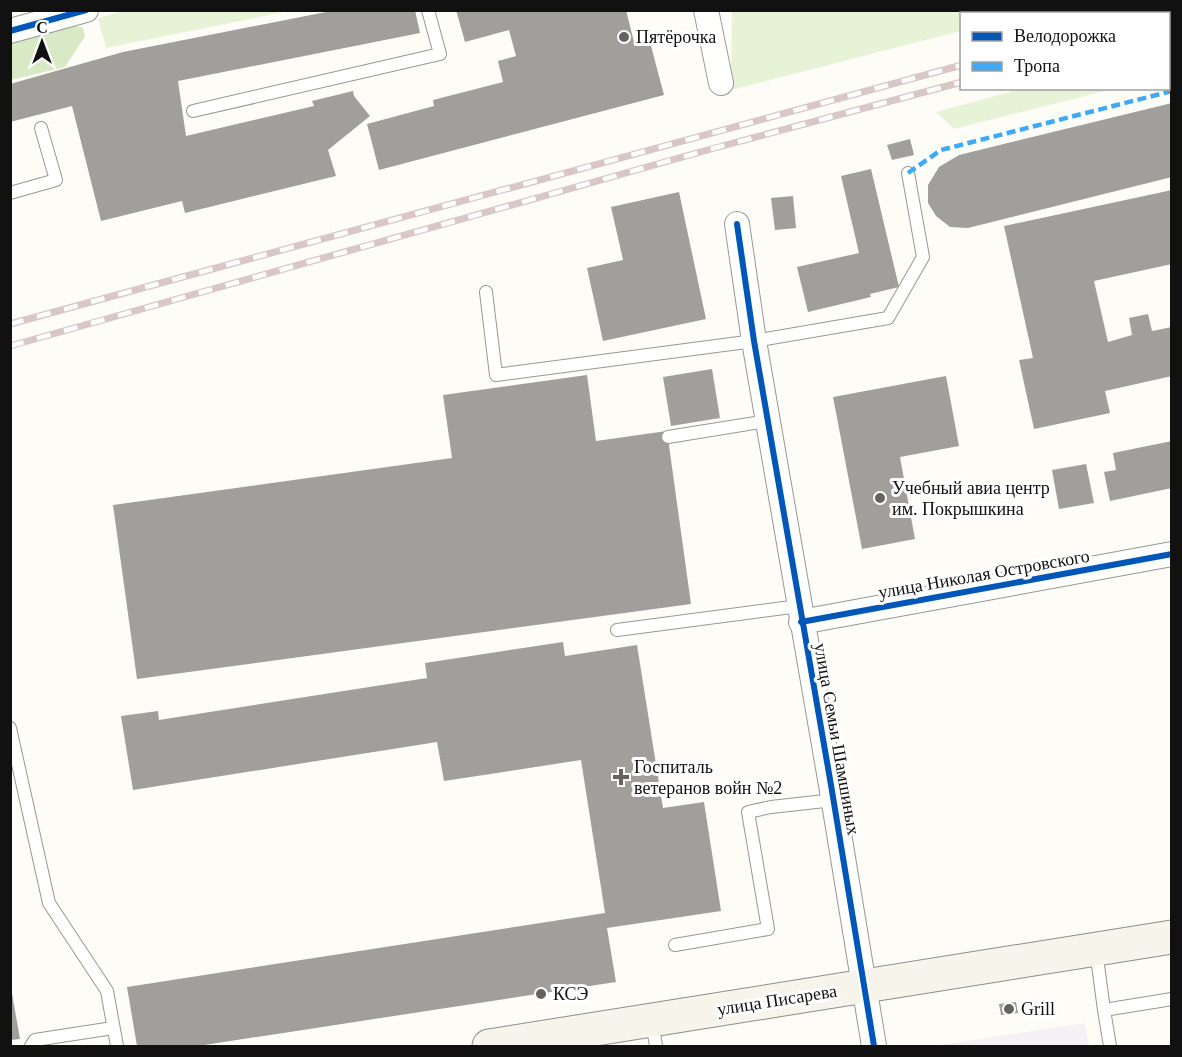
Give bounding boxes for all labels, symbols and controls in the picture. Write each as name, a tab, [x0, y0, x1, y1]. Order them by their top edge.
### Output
north arrow	[12, 12, 72, 72]
legend	[960, 12, 1170, 90]
text: С	[36, 19, 48, 36]
text: Велодорожка	[1014, 26, 1116, 46]
place label: Пятёрочка	[636, 27, 716, 47]
marker: Пятёрочка	[617, 30, 631, 44]
text: Тропа	[1014, 56, 1060, 76]
place label: Учебный авиа центр им. Покрышкина	[892, 478, 1050, 519]
marker: Учебный авиа центр им. Покрышкина	[873, 491, 887, 505]
street label: улица Николая Островского	[877, 546, 1091, 602]
street label: улица Семьи Шамшиных	[810, 641, 864, 837]
place label: Госпиталь ветеранов войн №2	[634, 757, 782, 798]
marker: Госпиталь ветеранов войн №2	[612, 768, 630, 786]
street label: улица Писарева	[716, 981, 838, 1019]
place label: КСЭ	[553, 984, 589, 1004]
marker: КСЭ	[534, 987, 548, 1001]
place label: Grill	[1021, 999, 1055, 1019]
marker: Grill	[1002, 1002, 1016, 1016]

